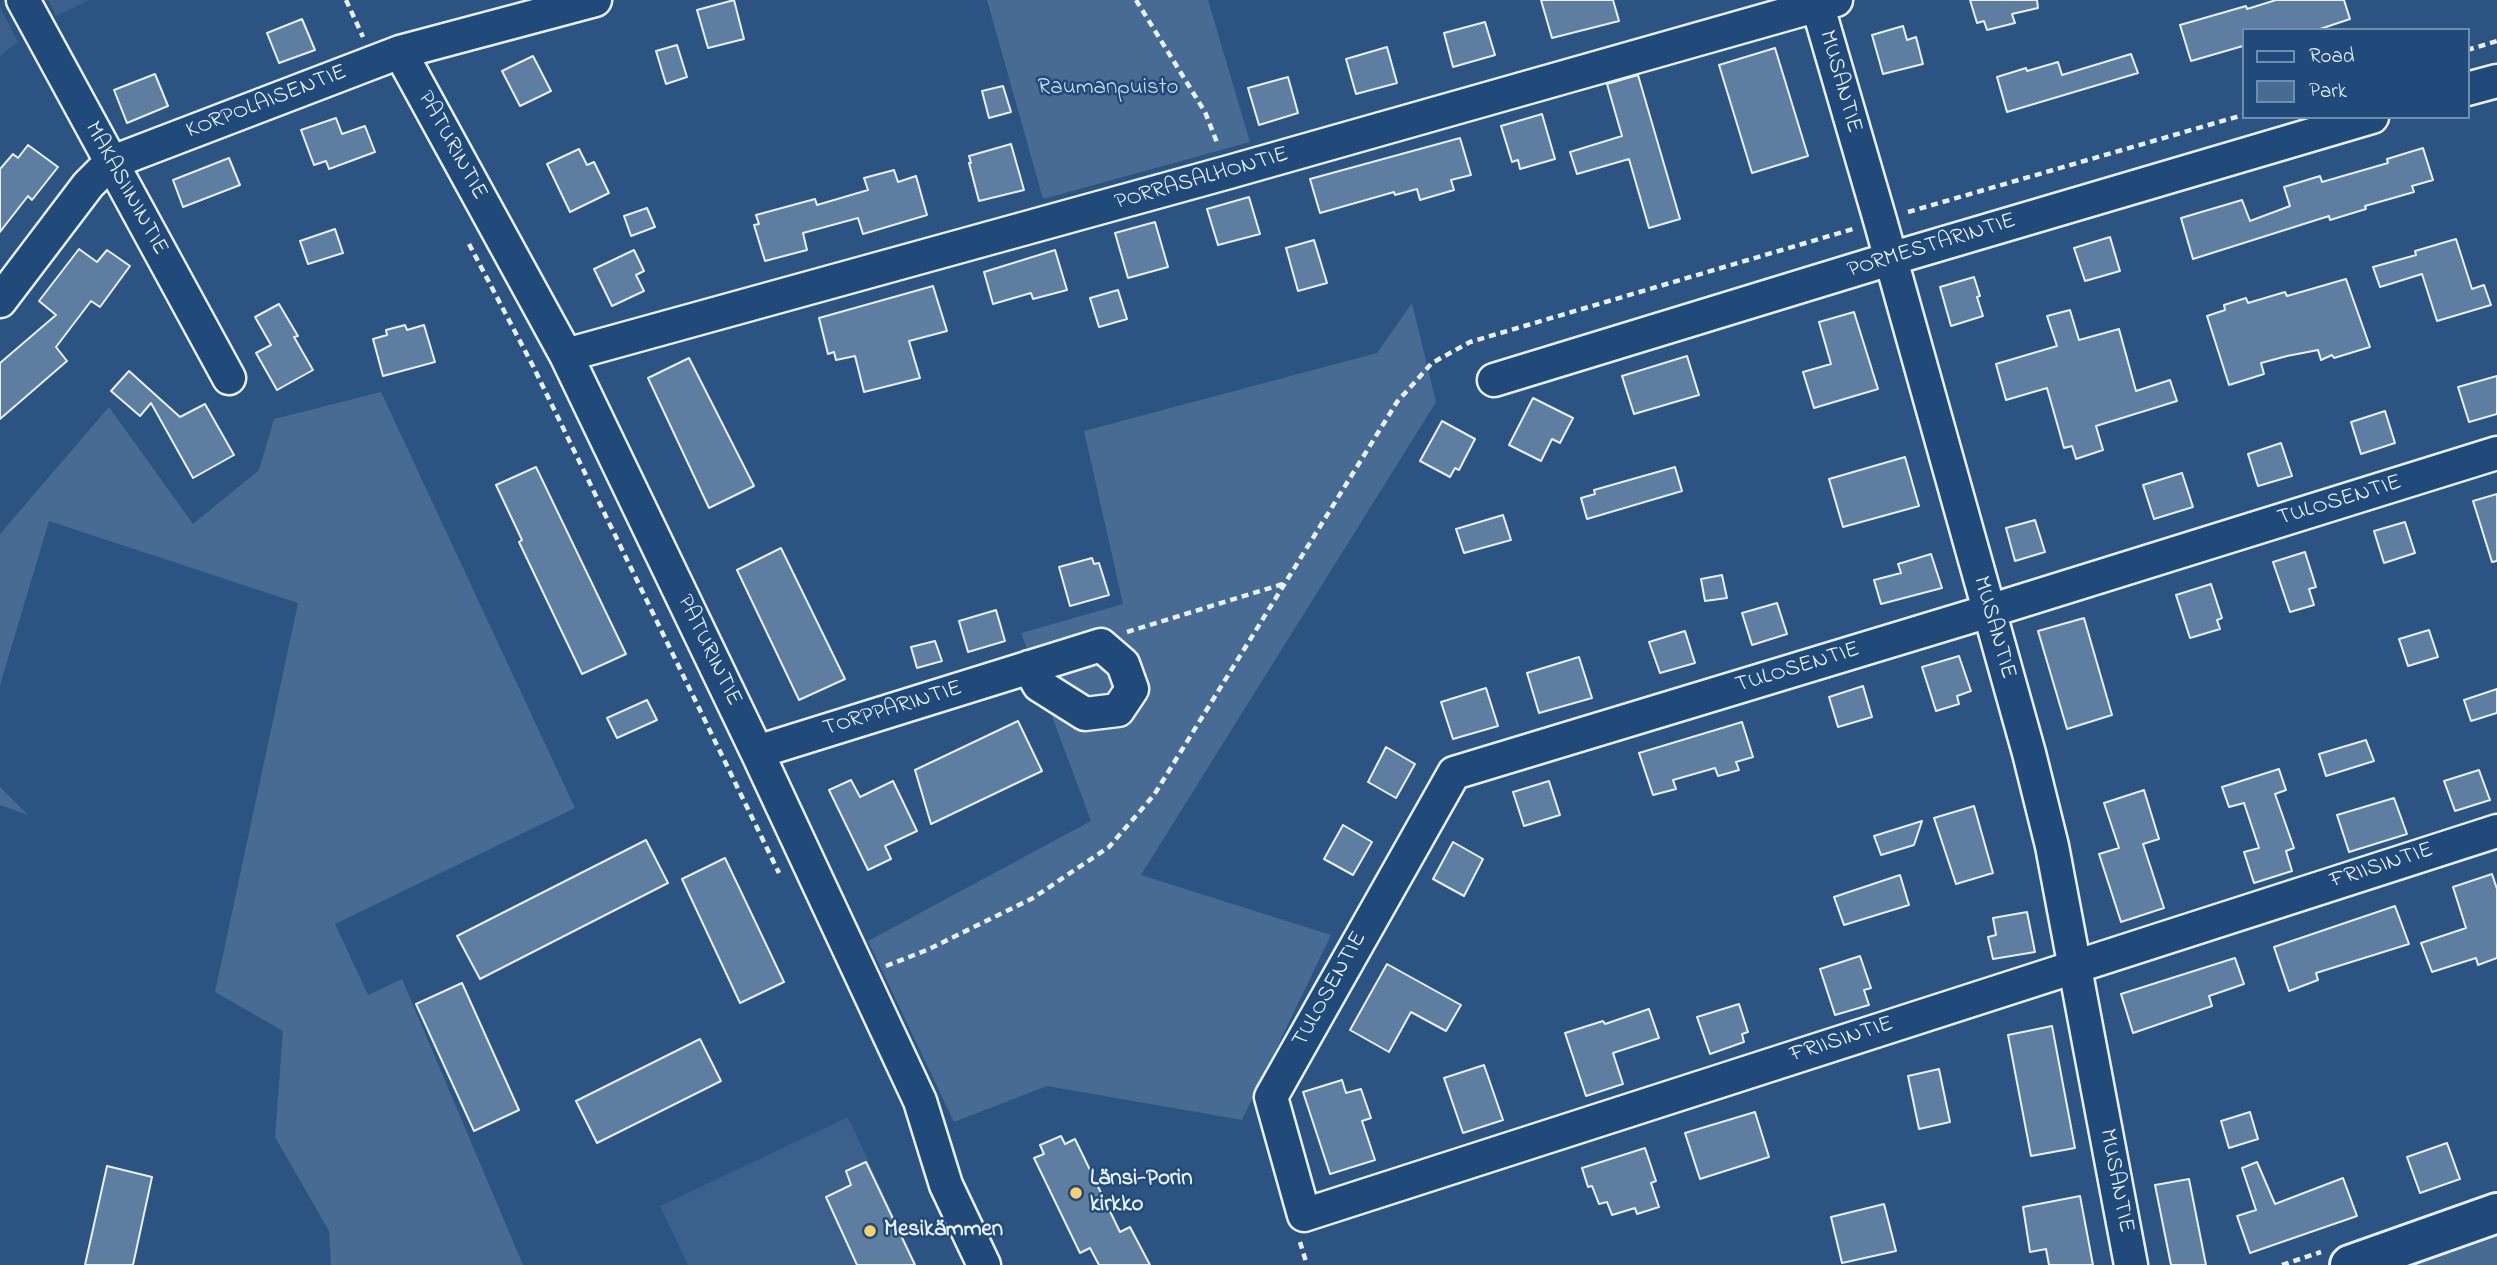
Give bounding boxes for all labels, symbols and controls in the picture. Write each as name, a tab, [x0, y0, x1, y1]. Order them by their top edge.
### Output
street label: MUSANTIE	[1811, 28, 1867, 136]
legend	[2242, 28, 2469, 119]
text: Road	[2309, 42, 2355, 72]
street label: KORPOLAISENTIE	[183, 60, 351, 146]
park label: Raumanpuisto	[1038, 75, 1178, 103]
text: Park	[2309, 77, 2347, 107]
street label: PATURINTIE	[410, 87, 492, 205]
street label: MAKASIININTIE	[77, 118, 173, 260]
street label: PORRASALHONTIE	[1112, 142, 1292, 218]
street label: PORMESTARINTIE	[1844, 208, 2020, 286]
street label: TULOSENTIE	[2275, 470, 2405, 534]
street label: MUSANTIE	[1965, 574, 2021, 682]
street label: PATURINTIE	[669, 591, 747, 711]
street label: TULOSENTIE	[1733, 637, 1863, 701]
street label: TORPPARINTIE	[820, 676, 966, 744]
street label: FRIISINTIE	[2327, 837, 2437, 897]
street label: TULOSENTIE	[1288, 927, 1374, 1053]
street label: FRIISINTIE	[1787, 1011, 1897, 1071]
street label: MUSANTIE	[2091, 1127, 2139, 1235]
place label: Länsi-Porin kirkko	[1090, 1166, 1192, 1220]
marker: Länsi-Porin kirkko	[1068, 1185, 1084, 1201]
place label: Mesikämmen	[884, 1217, 1003, 1245]
marker: Mesikämmen	[862, 1223, 878, 1239]

